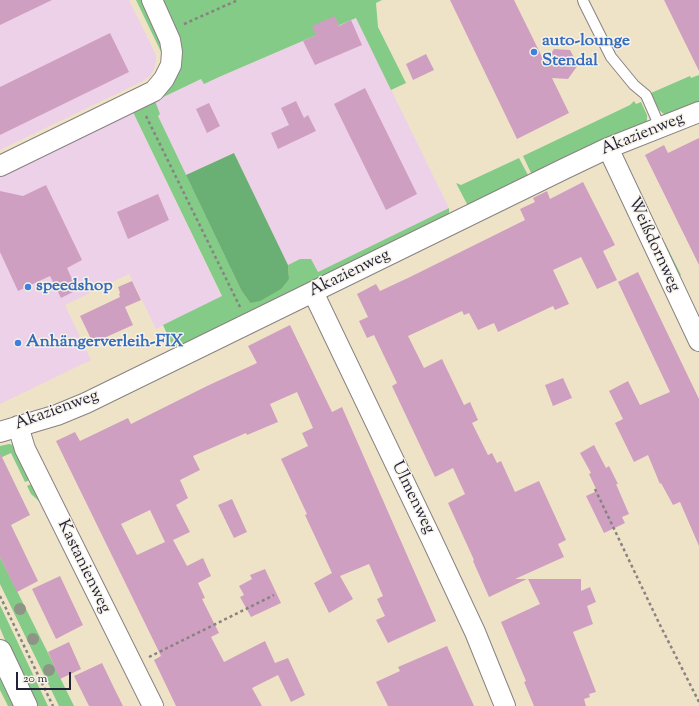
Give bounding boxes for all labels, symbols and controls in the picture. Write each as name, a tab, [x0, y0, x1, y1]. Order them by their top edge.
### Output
place label: auto-lounge Stendal	[542, 32, 630, 72]
marker: auto-lounge Stendal	[529, 47, 539, 57]
street label: Akazienweg	[598, 109, 688, 161]
street label: Weißdornweg	[622, 194, 684, 296]
street label: Akazienweg	[306, 246, 394, 302]
place label: speedshop	[36, 277, 113, 297]
marker: speedshop	[23, 282, 33, 292]
place label: Anhängerverleih-FIX	[26, 333, 183, 353]
marker: Anhängerverleih-FIX	[13, 338, 23, 348]
street label: Akazienweg	[12, 386, 102, 436]
street label: Ulmenweg	[386, 458, 438, 538]
street label: Kastanienweg	[52, 517, 114, 617]
scale bar	[18, 664, 73, 690]
text: 20 m	[23, 670, 47, 688]

